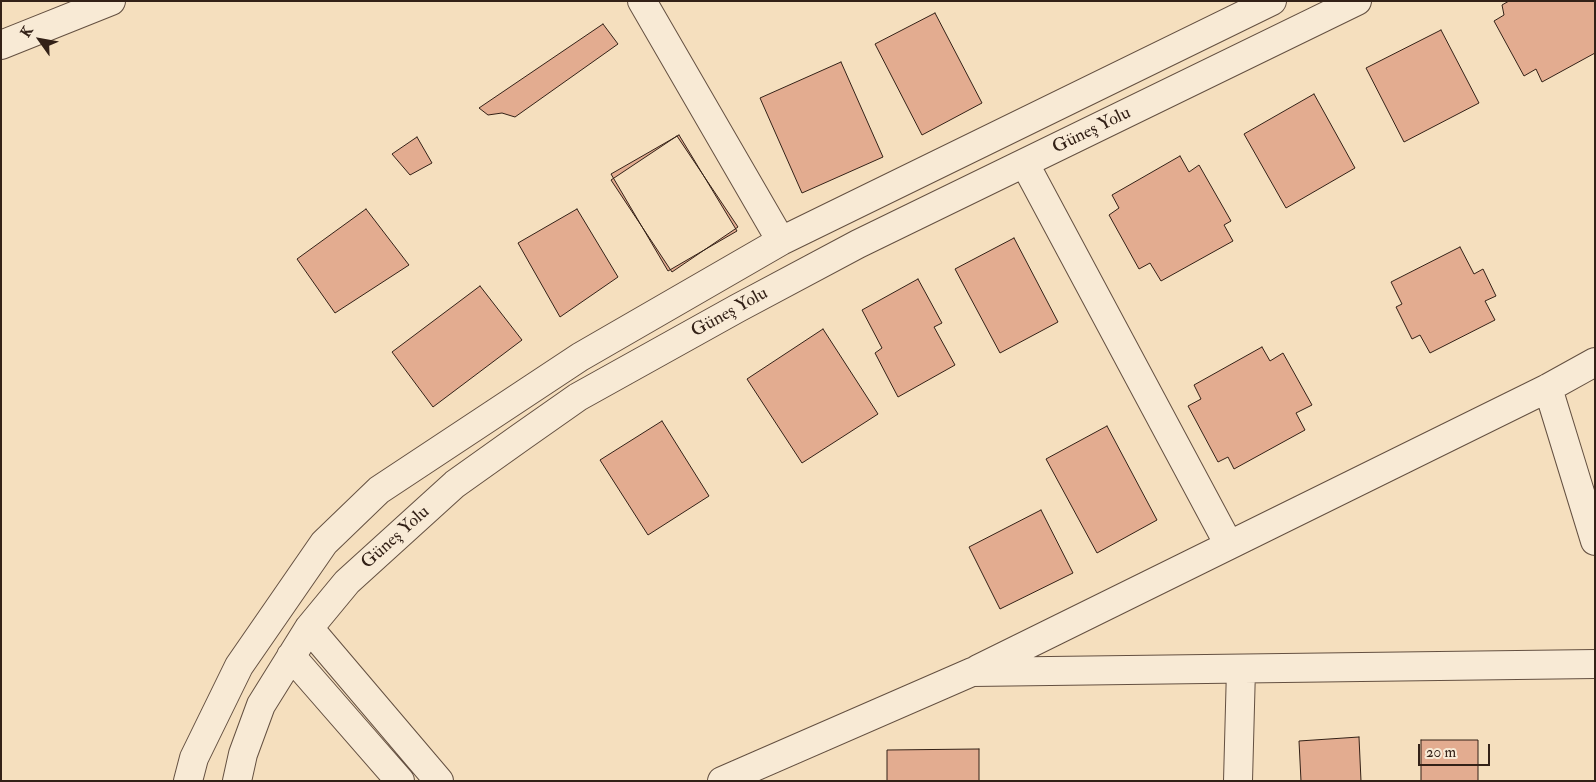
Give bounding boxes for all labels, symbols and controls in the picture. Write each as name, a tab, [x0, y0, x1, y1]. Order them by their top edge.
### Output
north arrow	[15, 15, 65, 65]
text: K	[17, 23, 37, 40]
street label: Güneş Yolu	[1049, 103, 1135, 159]
street label: Güneş Yolu	[688, 283, 772, 343]
street label: Güneş Yolu	[357, 502, 435, 574]
scale bar	[1421, 734, 1494, 766]
text: 20 m	[1426, 743, 1456, 762]

